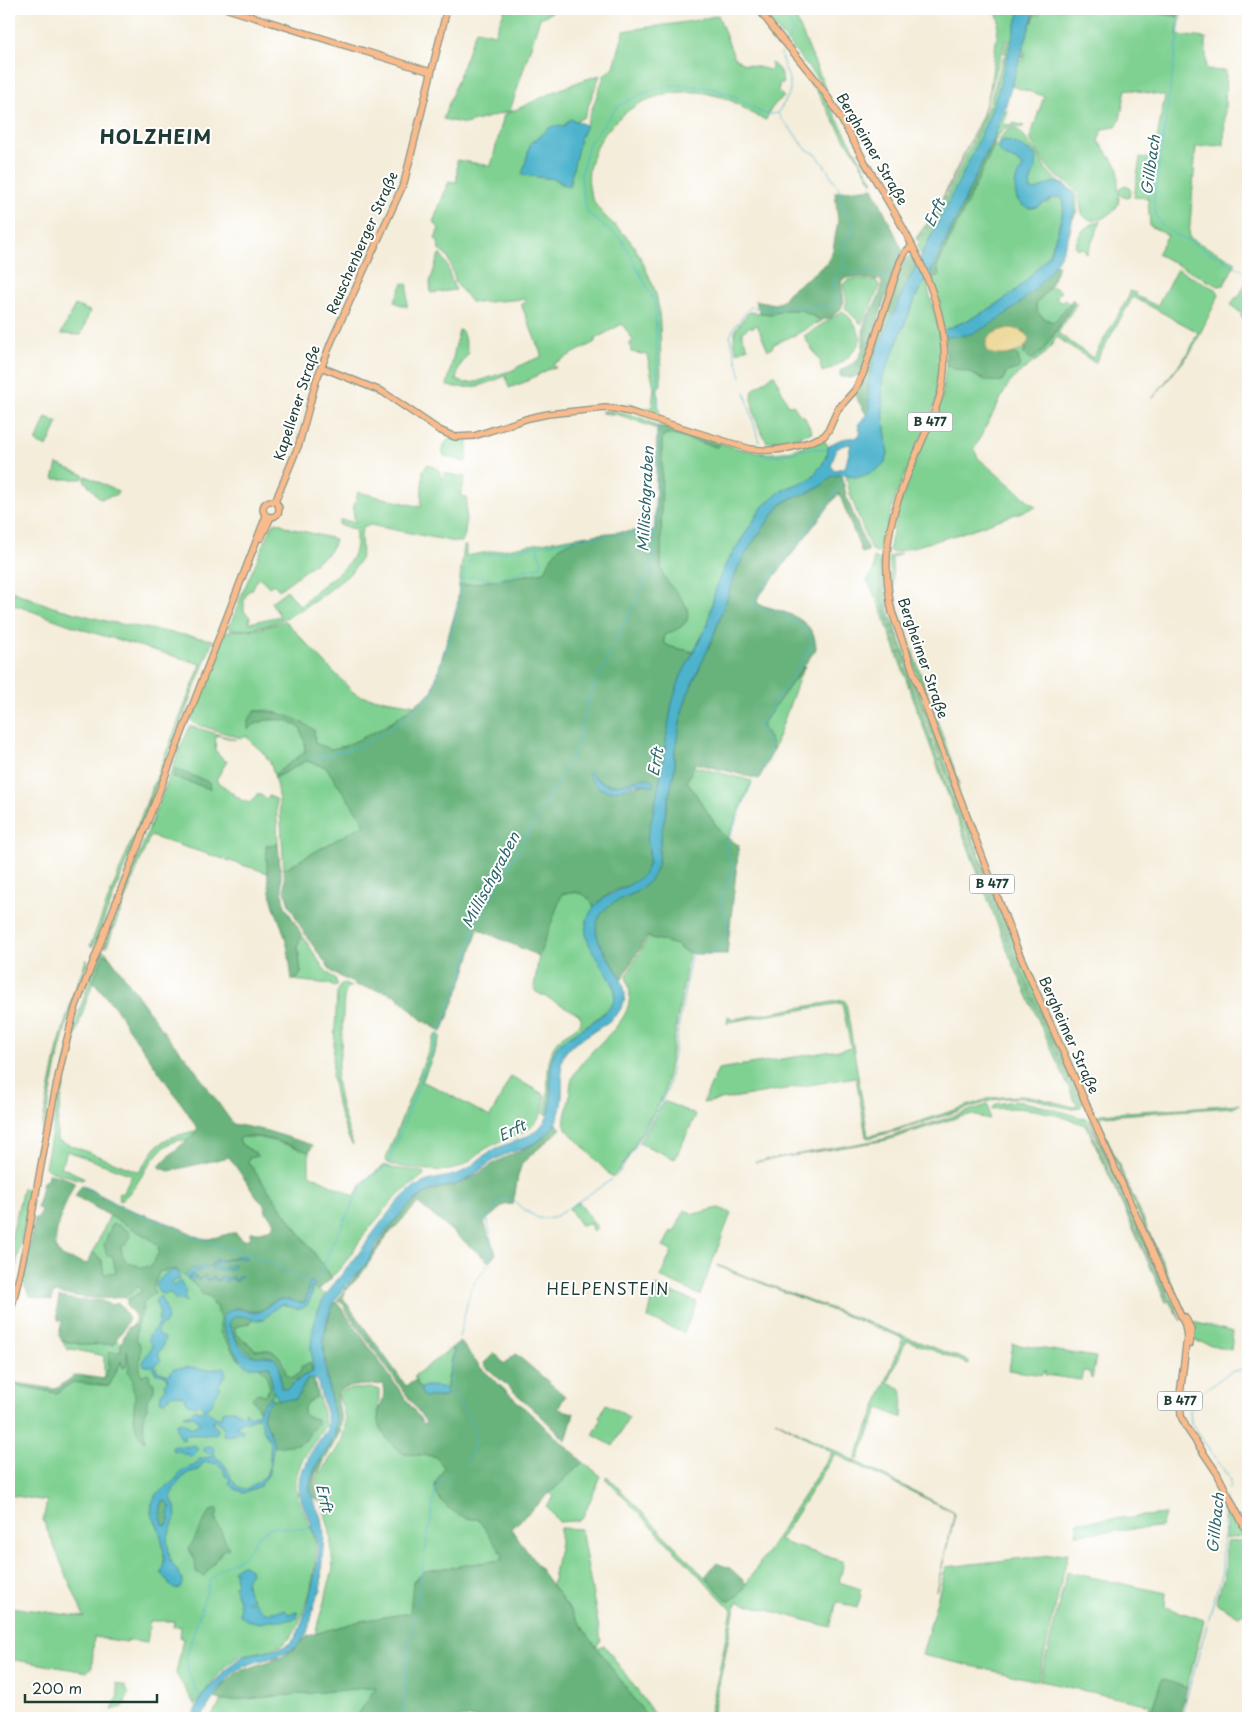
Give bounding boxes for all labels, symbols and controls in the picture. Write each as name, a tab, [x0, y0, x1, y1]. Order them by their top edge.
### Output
street label: Bergheimer Straße	[832, 89, 913, 209]
district label: HOLZHEIM	[100, 122, 212, 150]
water label: Gillbach	[1134, 133, 1165, 196]
street label: Reuschenberger Straße	[321, 168, 403, 318]
water label: Erft	[917, 193, 951, 230]
street label: Kapellener Straße	[268, 343, 325, 463]
road number: B 477	[908, 412, 952, 432]
water label: Millischgraben	[630, 445, 659, 552]
street label: Bergheimer Straße	[893, 595, 954, 721]
water label: Erft	[641, 744, 669, 778]
water label: Millischgraben	[455, 827, 525, 931]
road number: B 477	[970, 874, 1014, 894]
street label: Bergheimer Straße	[1034, 973, 1105, 1097]
water label: Erft	[494, 1112, 531, 1146]
district label: HELPENSTEIN	[546, 1276, 670, 1300]
road number: B 477	[1158, 1392, 1202, 1410]
water label: Erft	[311, 1481, 340, 1516]
water label: Gillbach	[1200, 1491, 1229, 1554]
scale bar	[25, 1672, 158, 1704]
text: 200 m	[32, 1676, 82, 1699]

